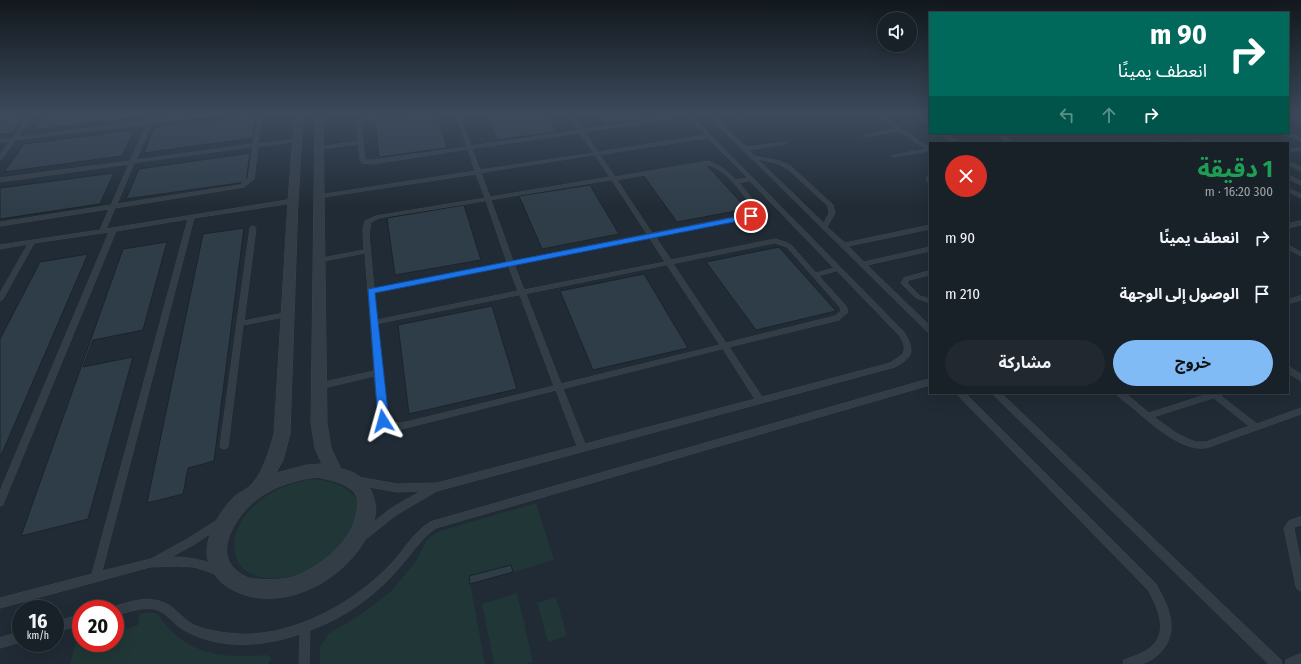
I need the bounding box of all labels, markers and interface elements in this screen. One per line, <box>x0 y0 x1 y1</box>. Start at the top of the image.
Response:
map controls <box>877 12 917 52</box>
button: sound <box>877 12 917 52</box>
text: 90 m <box>1150 18 1207 51</box>
icon: right <box>1221 28 1273 80</box>
text: انعطف يمينًا <box>1118 60 1207 82</box>
icon: left <box>1056 104 1078 126</box>
icon: ahead <box>1098 104 1120 126</box>
icon: right <box>1140 104 1162 126</box>
button: close <box>945 155 987 197</box>
text: 1 دقيقة <box>1197 155 1273 183</box>
text: 300 m · 16:20 <box>1205 184 1273 199</box>
pin <box>734 199 768 233</box>
icon: arrive <box>740 205 762 227</box>
icon: right <box>1251 227 1273 249</box>
text: 90 m <box>945 229 975 247</box>
text: انعطف يمينًا <box>1159 229 1239 247</box>
icon: arrive <box>1251 283 1273 305</box>
text: 210 m <box>945 285 980 303</box>
text: الوصول إلى الوجهة <box>1119 285 1239 303</box>
button: مشاركة <box>945 340 1105 386</box>
button: خروج <box>1113 340 1273 386</box>
position arrow <box>362 400 404 442</box>
speed limit sign: 20 <box>72 600 124 652</box>
text: 16 <box>29 609 47 633</box>
text: km/h <box>27 630 49 642</box>

